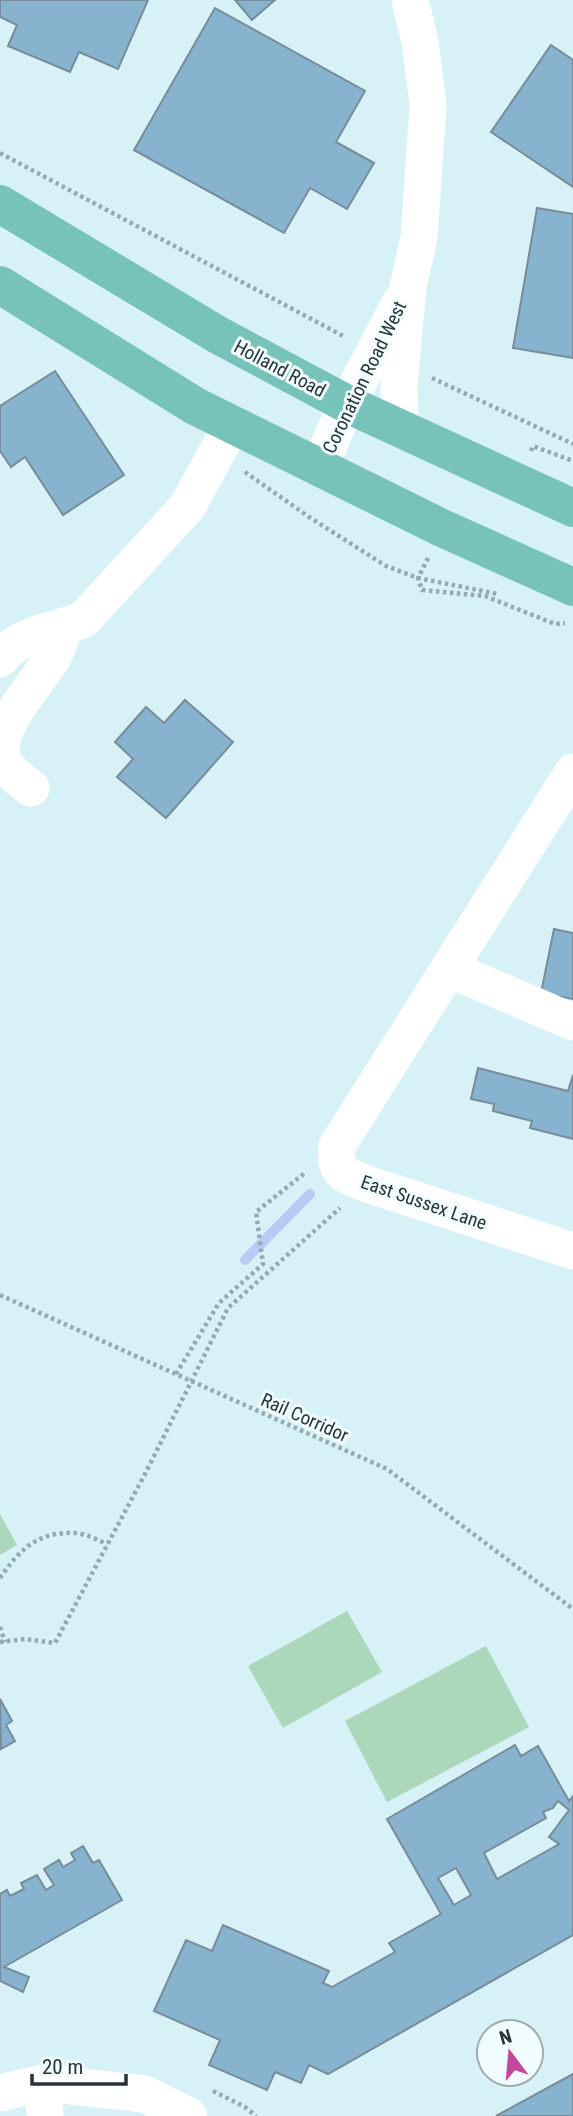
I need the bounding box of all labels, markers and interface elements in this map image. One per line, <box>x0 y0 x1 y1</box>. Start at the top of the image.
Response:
street label: Coronation Road West <box>318 297 411 457</box>
street label: Holland Road <box>230 335 329 402</box>
street label: East Sussex Lane <box>358 1170 490 1235</box>
street label: Rail Corridor <box>258 1388 352 1447</box>
north arrow <box>475 2018 545 2088</box>
text: N <box>497 2024 514 2050</box>
scale bar <box>32 2042 126 2086</box>
text: 20 m <box>42 2055 83 2079</box>

